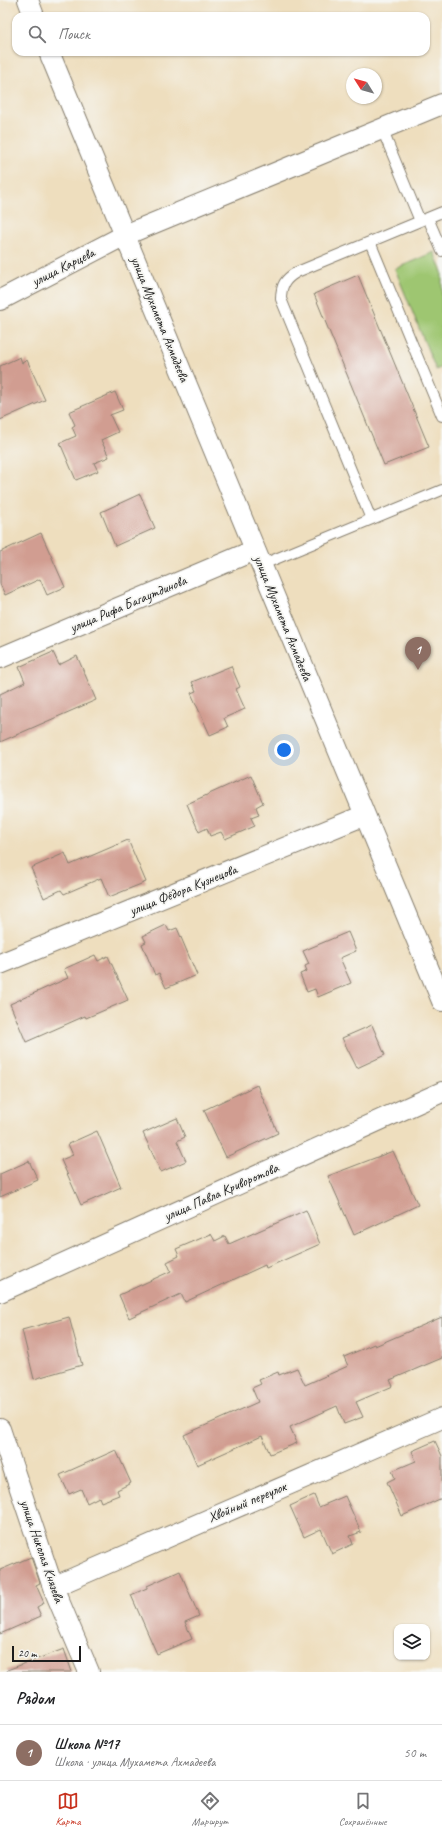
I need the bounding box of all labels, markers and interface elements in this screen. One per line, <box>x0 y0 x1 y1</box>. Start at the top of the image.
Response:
search box <box>12 12 430 56</box>
icon: search <box>26 23 48 45</box>
text: Поиск <box>58 25 90 44</box>
north arrow <box>346 68 382 104</box>
street label: улица Карцева <box>28 243 98 291</box>
street label: улица Мухамета Ахмадеева <box>127 253 193 385</box>
street label: улица Мухамета Ахмадеева <box>250 552 316 684</box>
street label: улица Рифа Багаутдинова <box>66 571 190 637</box>
pin: 1 <box>405 637 431 670</box>
your location <box>274 740 294 760</box>
street label: улица Фёдора Кузнецова <box>126 860 240 920</box>
street label: улица Павла Криворотова <box>160 1159 282 1225</box>
street label: Хвойный переулок <box>205 1477 290 1526</box>
street label: улица Николая Князева <box>16 1496 68 1606</box>
map controls <box>394 1624 430 1660</box>
button: layers <box>394 1624 430 1660</box>
scale bar <box>12 1644 81 1663</box>
text: 20 m <box>18 1646 37 1660</box>
text: Рядом <box>16 1688 54 1709</box>
text: Школа №17 <box>54 1735 119 1754</box>
text: 1 <box>26 1745 32 1761</box>
text: 50 m <box>404 1745 426 1761</box>
text: Школа · улица Мухамета Ахмадеева <box>54 1754 215 1770</box>
tab: Карта <box>55 1790 81 1828</box>
tab: Маршрут <box>192 1790 228 1828</box>
tab: Сохранённые <box>339 1790 387 1828</box>

